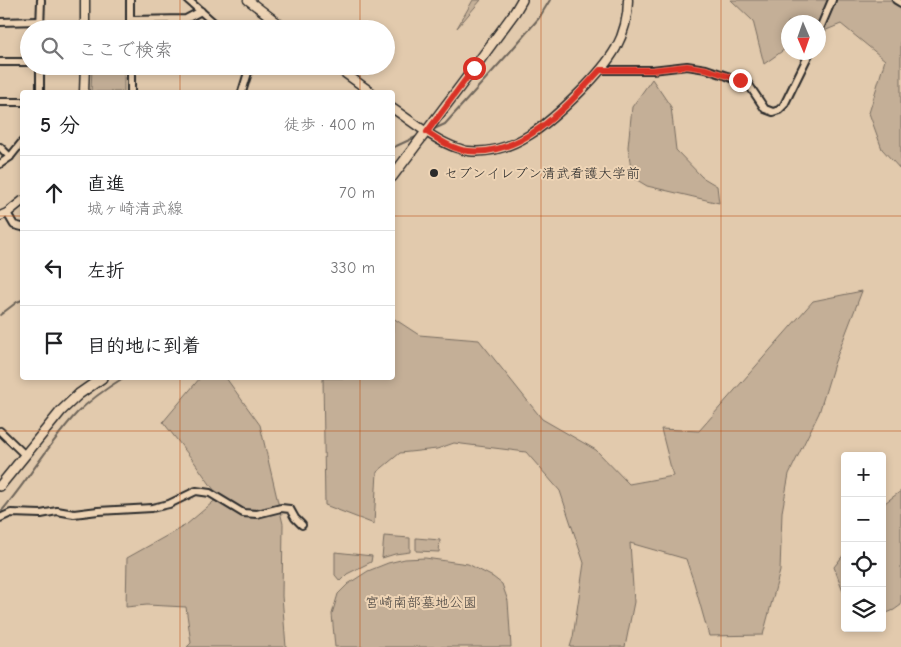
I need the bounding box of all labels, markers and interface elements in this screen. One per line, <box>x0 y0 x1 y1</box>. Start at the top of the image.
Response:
north arrow <box>781 15 826 60</box>
search box <box>20 20 395 75</box>
icon: search <box>38 34 66 62</box>
text: ここで検索 <box>78 39 173 61</box>
route start <box>463 57 486 80</box>
route end <box>729 69 752 92</box>
text: 5 分 <box>40 113 80 137</box>
text: 徒歩 · 400 m <box>284 116 375 134</box>
place label: セブンイレブン清武看護大学前 <box>444 165 640 182</box>
marker: セブンイレブン清武看護大学前 <box>428 167 440 179</box>
text: 直進 <box>87 173 125 195</box>
icon: ahead <box>40 179 68 207</box>
text: 70 m <box>339 184 375 202</box>
text: 城ヶ崎清武線 <box>87 200 183 218</box>
icon: left <box>40 254 68 282</box>
text: 330 m <box>330 259 375 277</box>
text: 左折 <box>87 260 125 282</box>
icon: arrive <box>40 329 68 357</box>
text: 目的地に到着 <box>87 335 201 357</box>
map controls <box>841 452 886 632</box>
button: + <box>841 452 886 497</box>
button: − <box>841 497 886 542</box>
button: locate <box>841 542 886 587</box>
button: layers <box>841 587 886 632</box>
park label: 宮崎南部墓地公園 <box>365 594 477 611</box>

